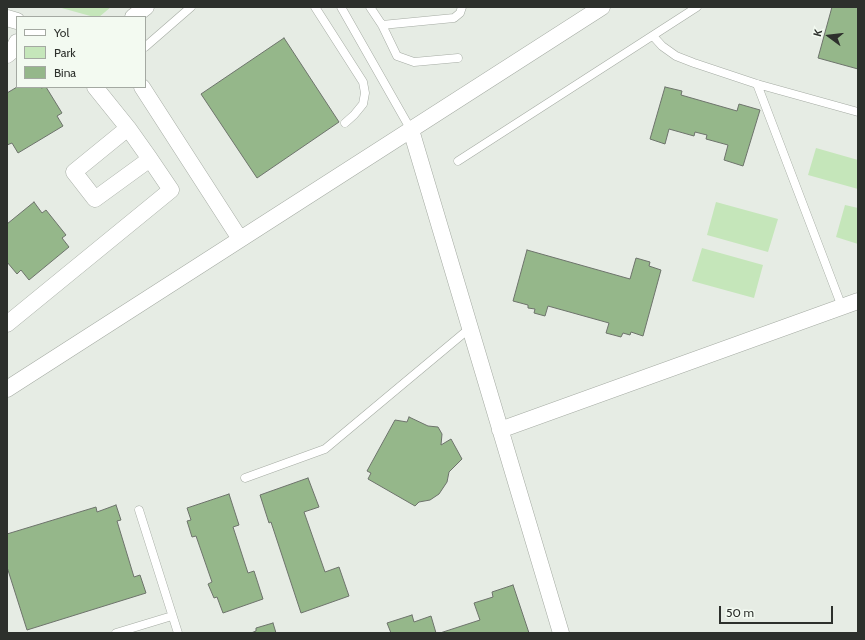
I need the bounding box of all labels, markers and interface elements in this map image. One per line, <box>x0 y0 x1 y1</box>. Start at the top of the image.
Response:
legend <box>16 16 146 88</box>
north arrow <box>809 16 849 56</box>
text: Yol <box>54 25 69 40</box>
text: K <box>810 28 825 38</box>
text: Park <box>54 45 76 60</box>
text: Bina <box>54 65 76 80</box>
scale bar <box>721 598 835 624</box>
text: 50 m <box>726 605 754 620</box>

